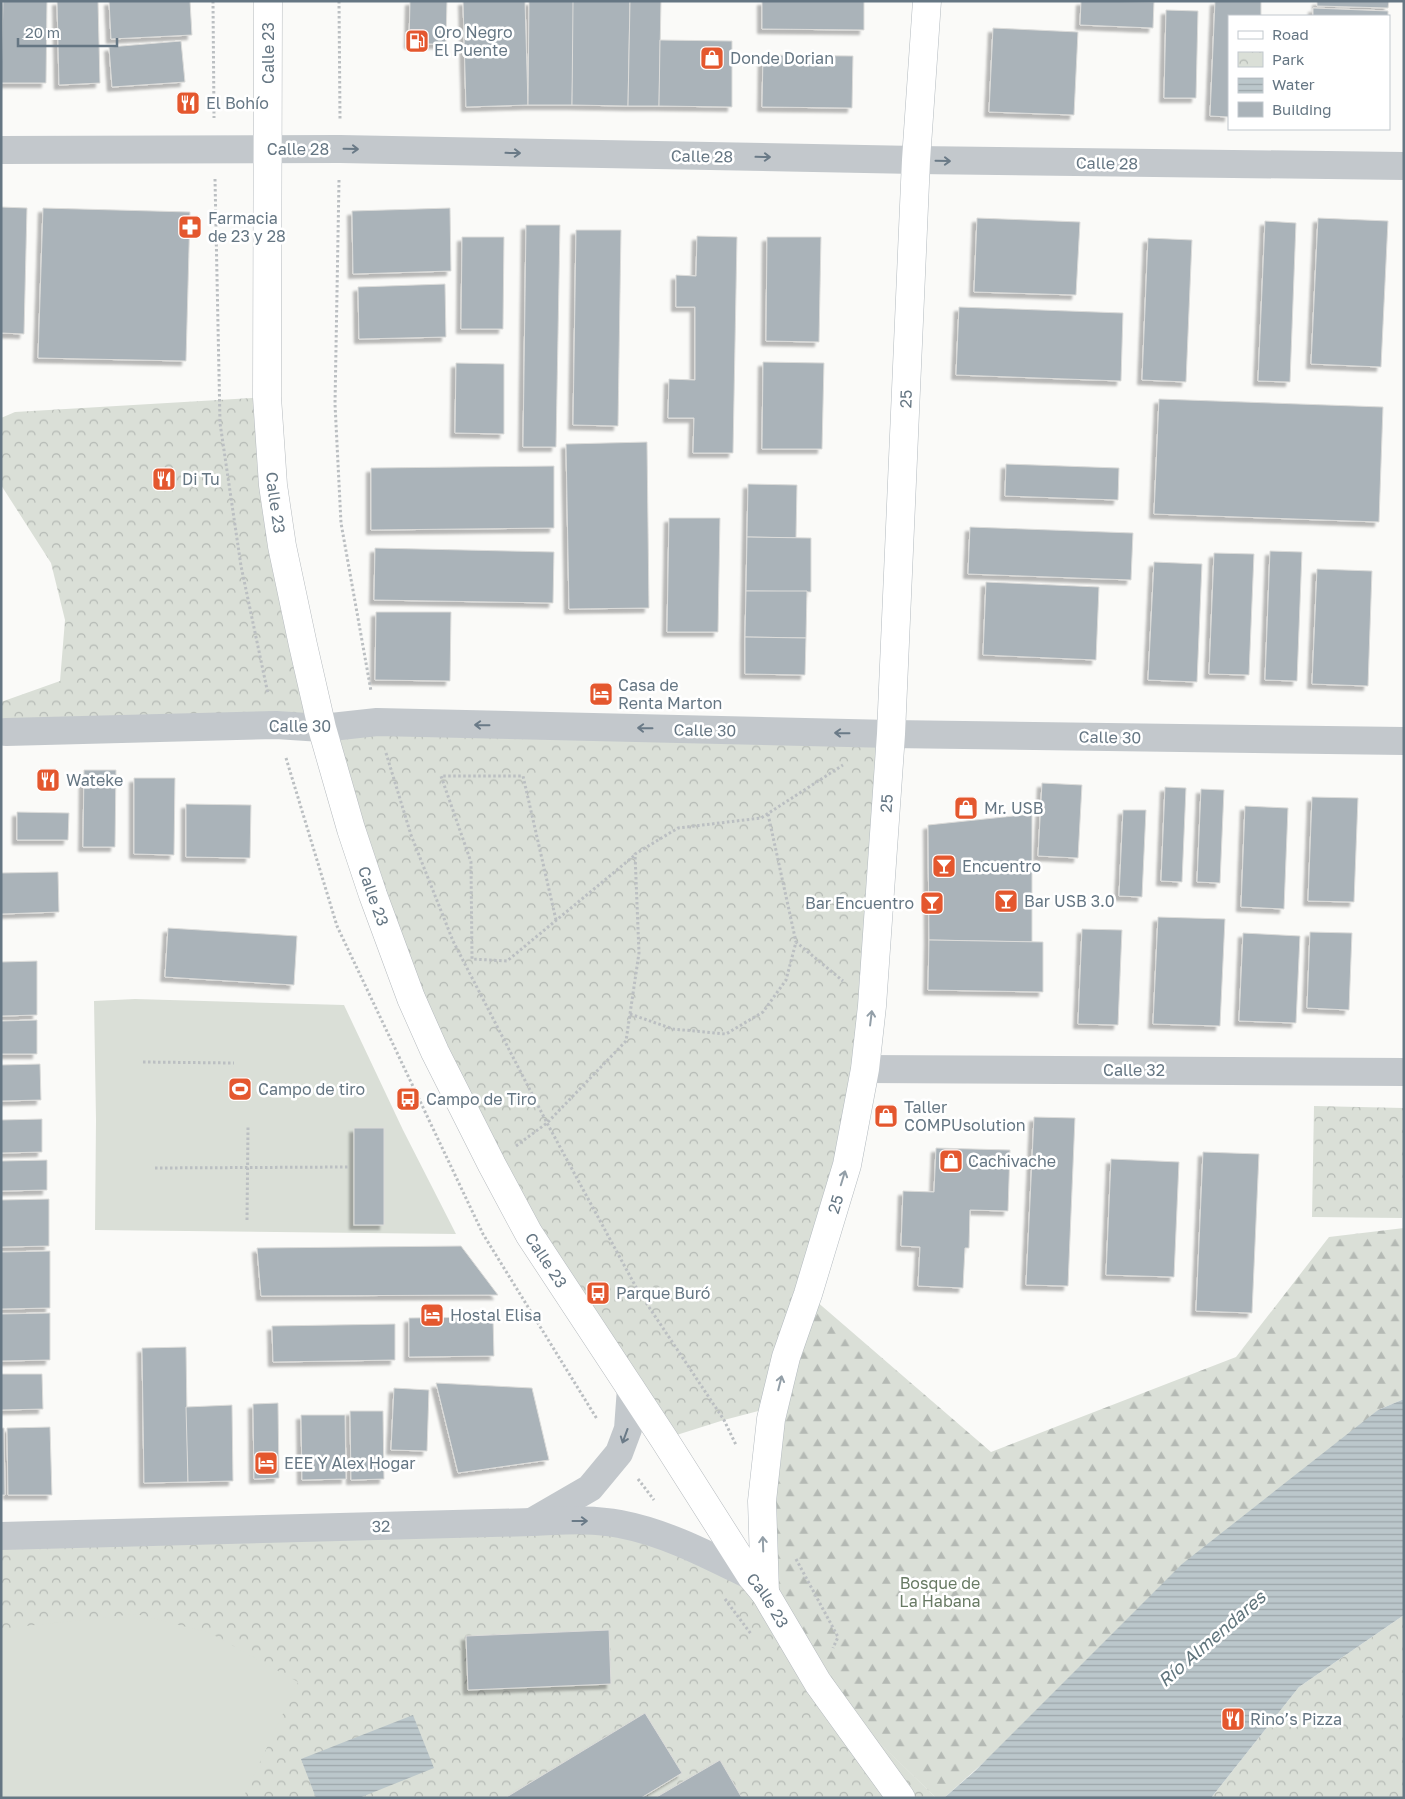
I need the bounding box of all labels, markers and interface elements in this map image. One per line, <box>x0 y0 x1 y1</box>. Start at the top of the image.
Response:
scale bar <box>18 15 116 47</box>
legend <box>1228 15 1390 130</box>
street label: Calle 23 <box>258 22 278 84</box>
place label: Oro Negro El Puente <box>434 22 512 60</box>
text: 20 m <box>25 23 60 41</box>
text: Road <box>1272 25 1309 43</box>
fuel station icon: Oro Negro El Puente <box>404 28 430 54</box>
shop icon: Donde Dorian <box>699 45 725 71</box>
place label: Donde Dorian <box>730 48 834 68</box>
text: Park <box>1272 50 1305 68</box>
text: Water <box>1272 75 1315 93</box>
restaurant icon: El Bohío <box>175 90 201 116</box>
place label: El Bohío <box>206 93 269 113</box>
text: Building <box>1272 100 1332 118</box>
street label: Calle 28 <box>267 139 329 159</box>
one-way arrow <box>342 145 358 154</box>
street label: Calle 28 <box>671 145 733 167</box>
one-way arrow <box>505 148 521 157</box>
street label: Calle 28 <box>1076 152 1138 174</box>
one-way arrow <box>755 153 771 162</box>
one-way arrow <box>934 156 951 166</box>
place label: Farmacia de 23 y 28 <box>208 208 286 246</box>
pharmacy icon: Farmacia de 23 y 28 <box>177 214 203 240</box>
street label: 25 <box>895 389 916 409</box>
restaurant icon: Di Tu <box>151 466 177 492</box>
place label: Di Tu <box>182 469 220 489</box>
street label: Calle 23 <box>262 471 290 535</box>
place label: Casa de Renta Marton <box>618 675 722 713</box>
hotel icon: Casa de Renta Marton <box>588 681 614 707</box>
street label: Calle 30 <box>269 716 331 736</box>
street label: Calle 30 <box>674 719 736 741</box>
one-way arrow <box>474 720 490 729</box>
one-way arrow <box>637 724 653 733</box>
street label: Calle 30 <box>1079 726 1141 748</box>
one-way arrow <box>834 728 850 738</box>
restaurant icon: Wateke <box>35 767 61 793</box>
place label: Wateke <box>66 770 123 790</box>
street label: 25 <box>876 793 897 813</box>
shop icon: Mr. USB <box>953 795 979 821</box>
place label: Mr. USB <box>984 798 1044 818</box>
bar icon: Encuentro <box>931 853 957 879</box>
place label: Encuentro <box>962 856 1041 876</box>
street label: Calle 23 <box>354 864 394 929</box>
bar icon: Bar USB 3.0 <box>993 888 1019 914</box>
bar icon: Bar Encuentro <box>919 890 945 916</box>
place label: Bar USB 3.0 <box>1024 891 1115 911</box>
place label: Bar Encuentro <box>805 893 914 913</box>
one-way arrow <box>866 1010 876 1026</box>
street label: Calle 32 <box>1103 1060 1165 1080</box>
sports icon: Campo de tiro <box>227 1076 253 1102</box>
place label: Campo de tiro <box>258 1079 365 1099</box>
bus stop icon: Campo de Tiro <box>395 1086 421 1112</box>
place label: Campo de Tiro <box>426 1089 537 1109</box>
place label: Taller COMPUsolution <box>904 1097 1026 1135</box>
shop icon: Taller COMPUsolution <box>873 1103 899 1129</box>
shop icon: Cachivache <box>938 1148 964 1174</box>
place label: Cachivache <box>968 1151 1056 1171</box>
one-way arrow <box>838 1170 848 1186</box>
street label: 25 <box>823 1192 847 1216</box>
street label: Calle 23 <box>521 1229 572 1292</box>
bus stop icon: Parque Buró <box>585 1280 611 1306</box>
place label: Parque Buró <box>616 1283 710 1303</box>
hotel icon: Hostal Elisa <box>419 1302 445 1328</box>
place label: Hostal Elisa <box>450 1305 542 1325</box>
one-way arrow <box>776 1376 785 1392</box>
one-way arrow <box>620 1428 629 1443</box>
hotel icon: EEE Y Alex Hogar <box>253 1450 279 1476</box>
place label: EEE Y Alex Hogar <box>284 1453 416 1473</box>
street label: 32 <box>371 1516 391 1536</box>
one-way arrow <box>572 1517 588 1526</box>
one-way arrow <box>758 1536 768 1552</box>
street label: Calle 23 <box>742 1569 793 1631</box>
park label: Bosque de La Habana <box>899 1573 981 1611</box>
water label: Río Almendares <box>1153 1585 1271 1691</box>
restaurant icon: Rino’s Pizza <box>1220 1706 1246 1732</box>
place label: Rino’s Pizza <box>1250 1709 1342 1729</box>

